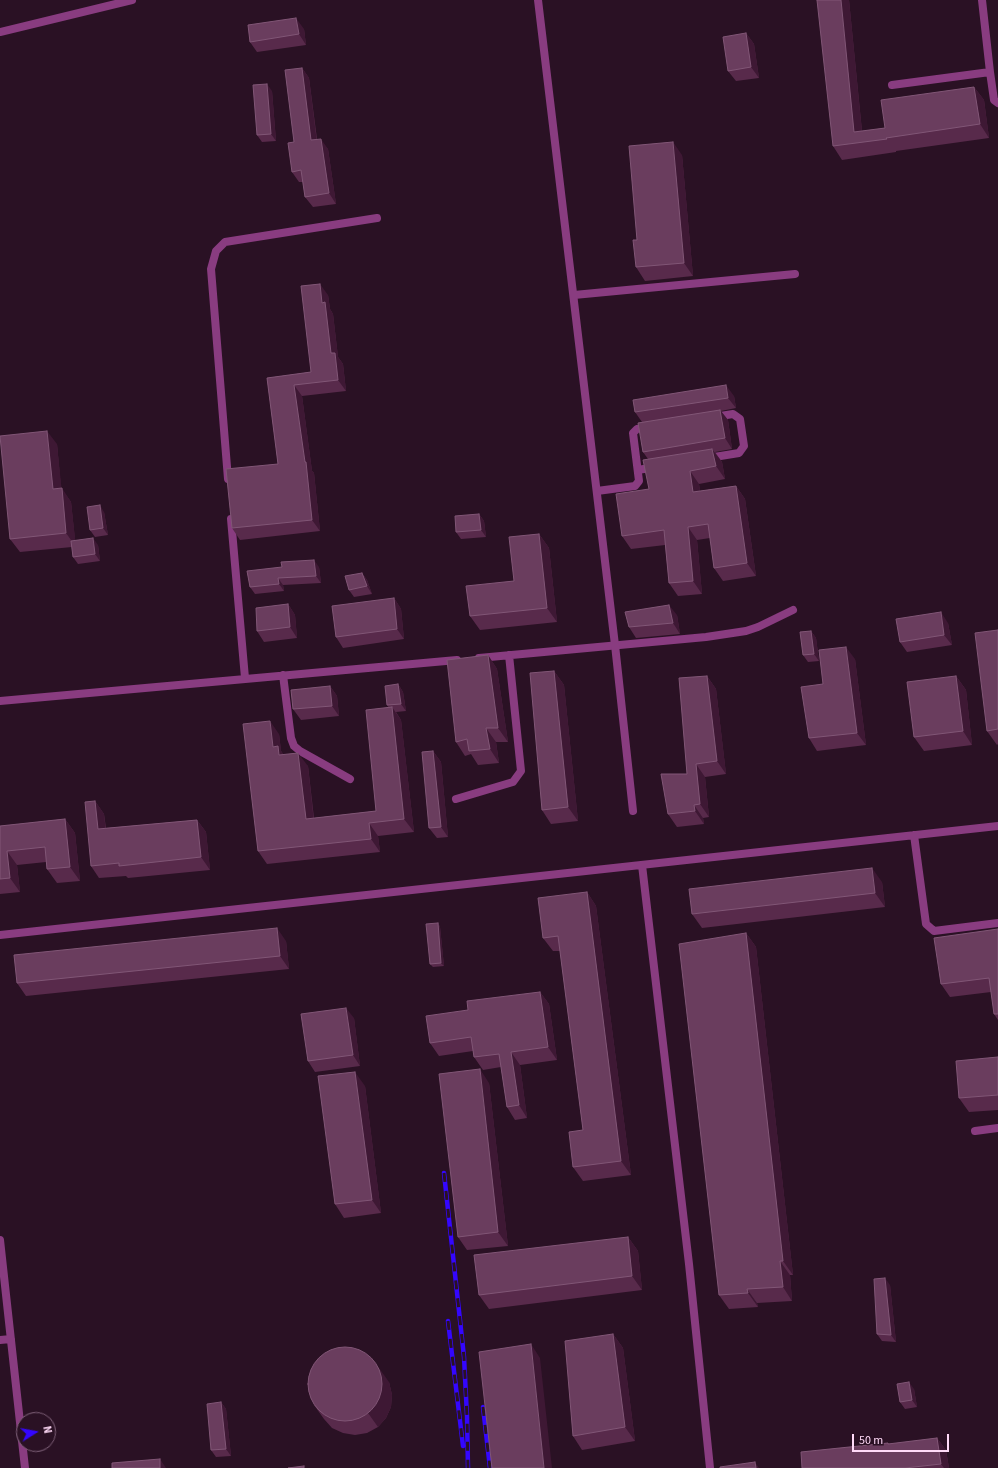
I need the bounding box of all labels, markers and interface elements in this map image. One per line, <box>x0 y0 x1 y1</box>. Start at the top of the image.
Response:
north arrow <box>16 1412 56 1452</box>
text: N <box>39 1425 55 1435</box>
scale bar <box>854 1426 951 1452</box>
text: 50 m <box>859 1432 883 1449</box>

